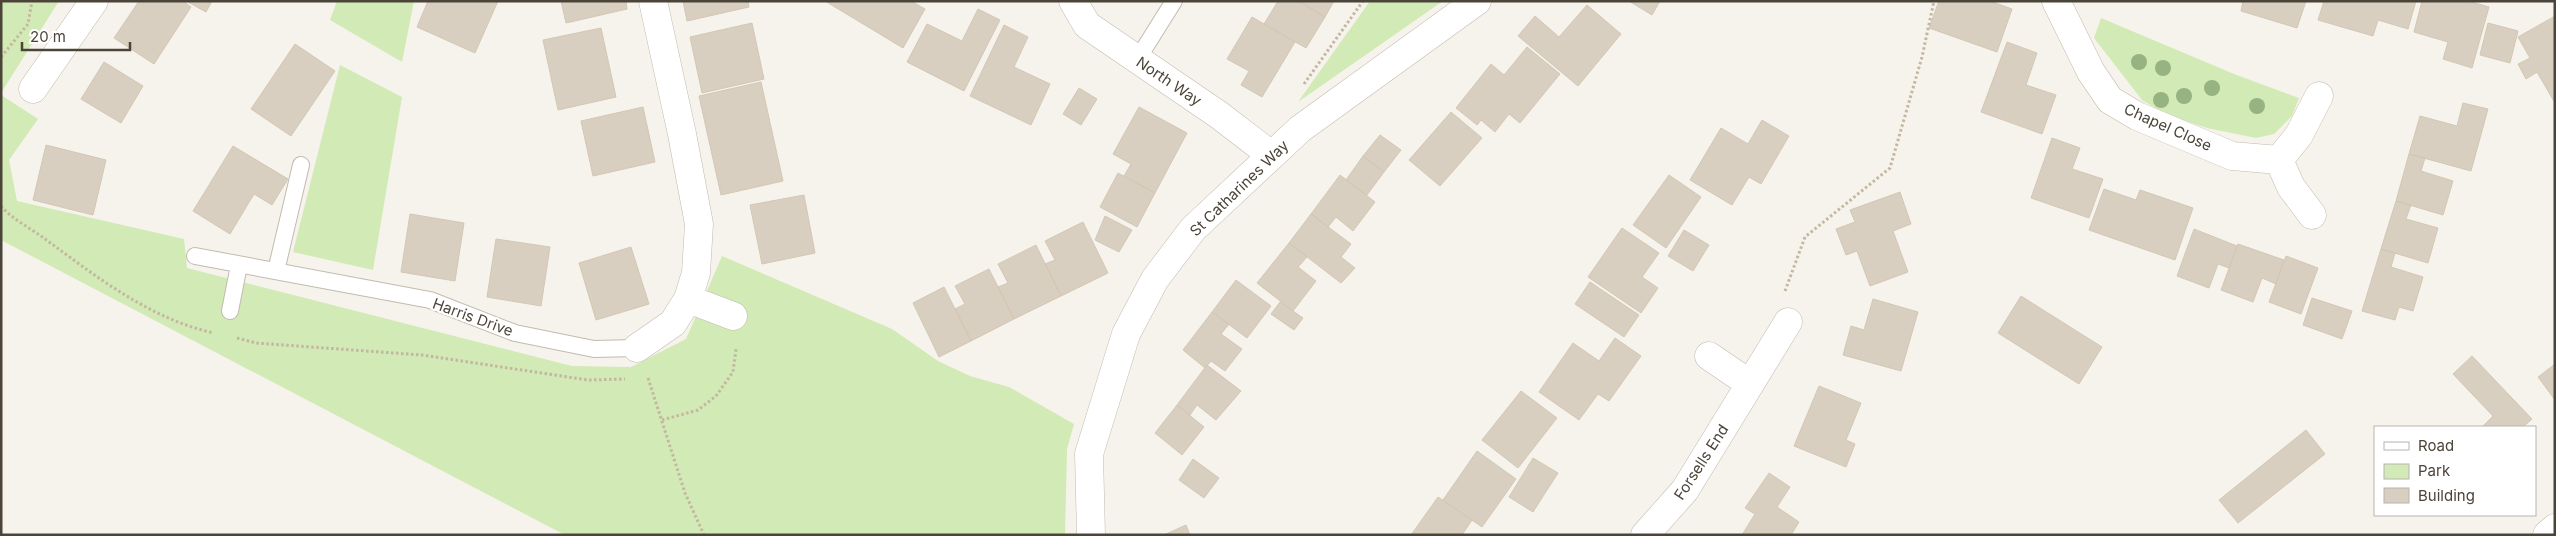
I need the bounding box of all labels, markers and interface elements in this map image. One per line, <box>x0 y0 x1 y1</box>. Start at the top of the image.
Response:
scale bar <box>22 20 130 52</box>
text: 20 m <box>30 27 66 46</box>
street label: North Way <box>1133 52 1206 110</box>
street label: Chapel Close <box>2121 99 2215 155</box>
street label: St Catharines Way <box>1186 136 1293 240</box>
street label: Harris Drive <box>430 294 516 340</box>
street label: Forsells End <box>1670 421 1732 503</box>
legend <box>2374 426 2536 516</box>
text: Road <box>2418 436 2454 455</box>
text: Park <box>2418 461 2451 480</box>
text: Building <box>2418 486 2475 505</box>

